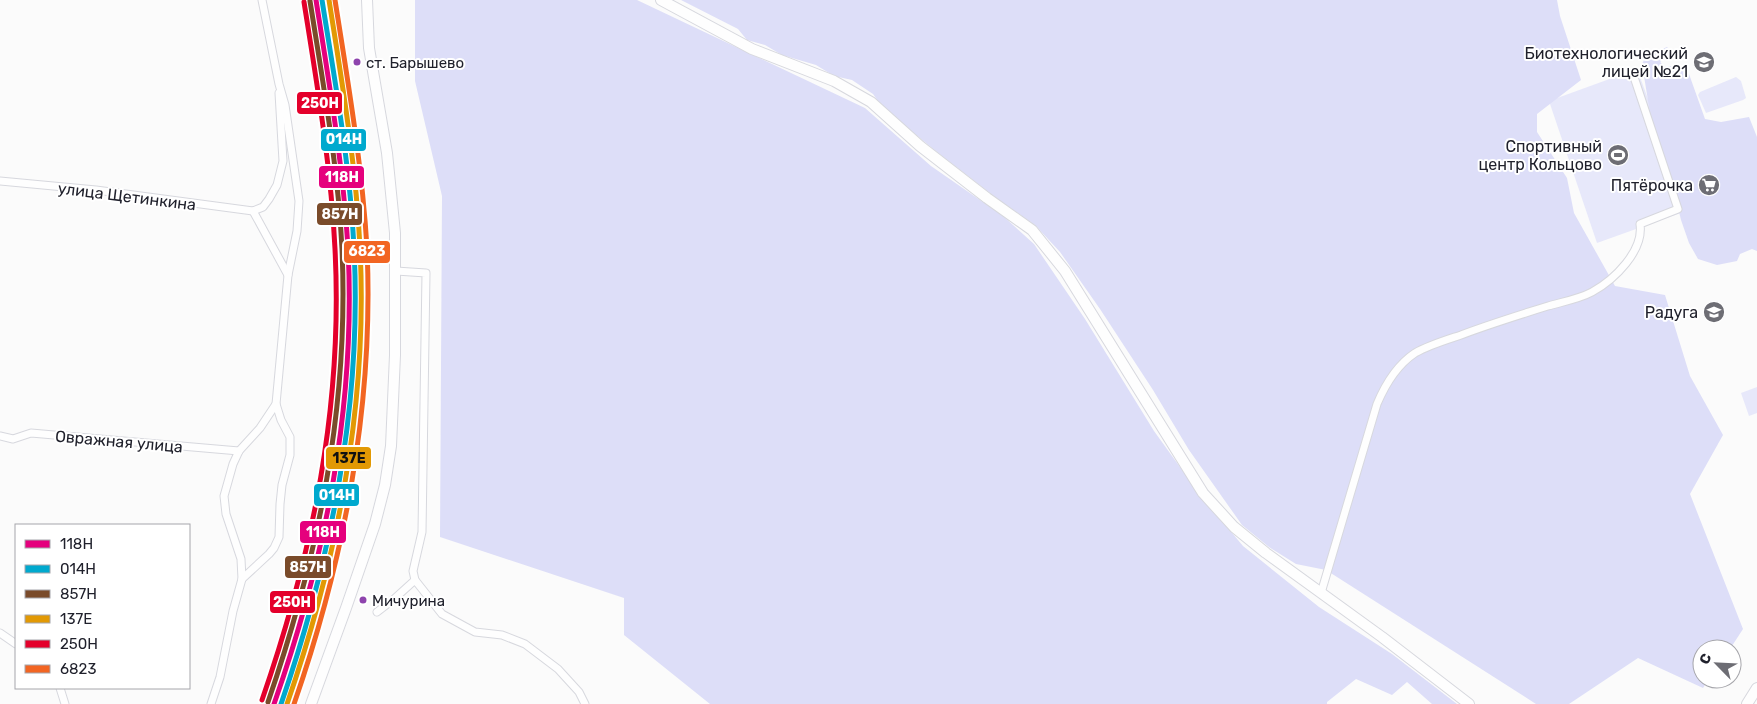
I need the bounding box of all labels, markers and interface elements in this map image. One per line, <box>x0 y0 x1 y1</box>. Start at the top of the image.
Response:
place label: Биотехнологический лицей №21 <box>1525 44 1688 81</box>
school or university icon: Биотехнологический лицей №21 <box>1692 50 1716 74</box>
place label: ст. Барышево <box>366 54 464 72</box>
marker: ст. Барышево <box>352 57 362 67</box>
line badge: 250Н <box>296 91 343 115</box>
text: 250Н <box>301 95 339 112</box>
line badge: 014Н <box>320 128 367 152</box>
text: 014Н <box>326 131 362 148</box>
place label: Спортивный центр Кольцово <box>1478 137 1602 174</box>
sports icon: Спортивный центр Кольцово <box>1606 143 1630 167</box>
line badge: 118Н <box>318 165 365 189</box>
text: 118Н <box>325 169 359 186</box>
supermarket icon: Пятёрочка <box>1697 173 1721 197</box>
place label: Пятёрочка <box>1611 176 1693 195</box>
street label: улица Щетинкина <box>57 179 197 214</box>
line badge: 857Н <box>316 202 363 226</box>
text: 857Н <box>322 206 358 223</box>
line badge: 6823 <box>343 240 391 264</box>
text: 6823 <box>349 243 385 260</box>
school or university icon: Радуга <box>1702 300 1726 324</box>
place label: Радуга <box>1645 303 1698 322</box>
street label: Овражная улица <box>54 426 184 457</box>
line badge: 137Е <box>325 446 372 470</box>
text: 137Е <box>332 450 366 467</box>
line badge: 014Н <box>313 483 360 507</box>
text: 014Н <box>319 487 355 504</box>
line badge: 118Н <box>299 520 347 544</box>
legend <box>15 524 190 689</box>
text: 118Н <box>306 524 340 541</box>
text: 118Н <box>60 535 93 553</box>
line badge: 857Н <box>284 555 332 579</box>
text: 857Н <box>290 559 326 576</box>
text: 014Н <box>60 560 96 578</box>
text: 857Н <box>60 585 97 603</box>
line badge: 250Н <box>269 590 316 614</box>
place label: Мичурина <box>372 592 445 610</box>
text: 250Н <box>273 594 311 611</box>
marker: Мичурина <box>358 595 368 605</box>
text: 137Е <box>60 610 92 628</box>
text: 250Н <box>60 635 98 653</box>
north arrow <box>1692 639 1742 689</box>
text: С <box>1696 651 1715 667</box>
text: 6823 <box>60 660 96 678</box>

